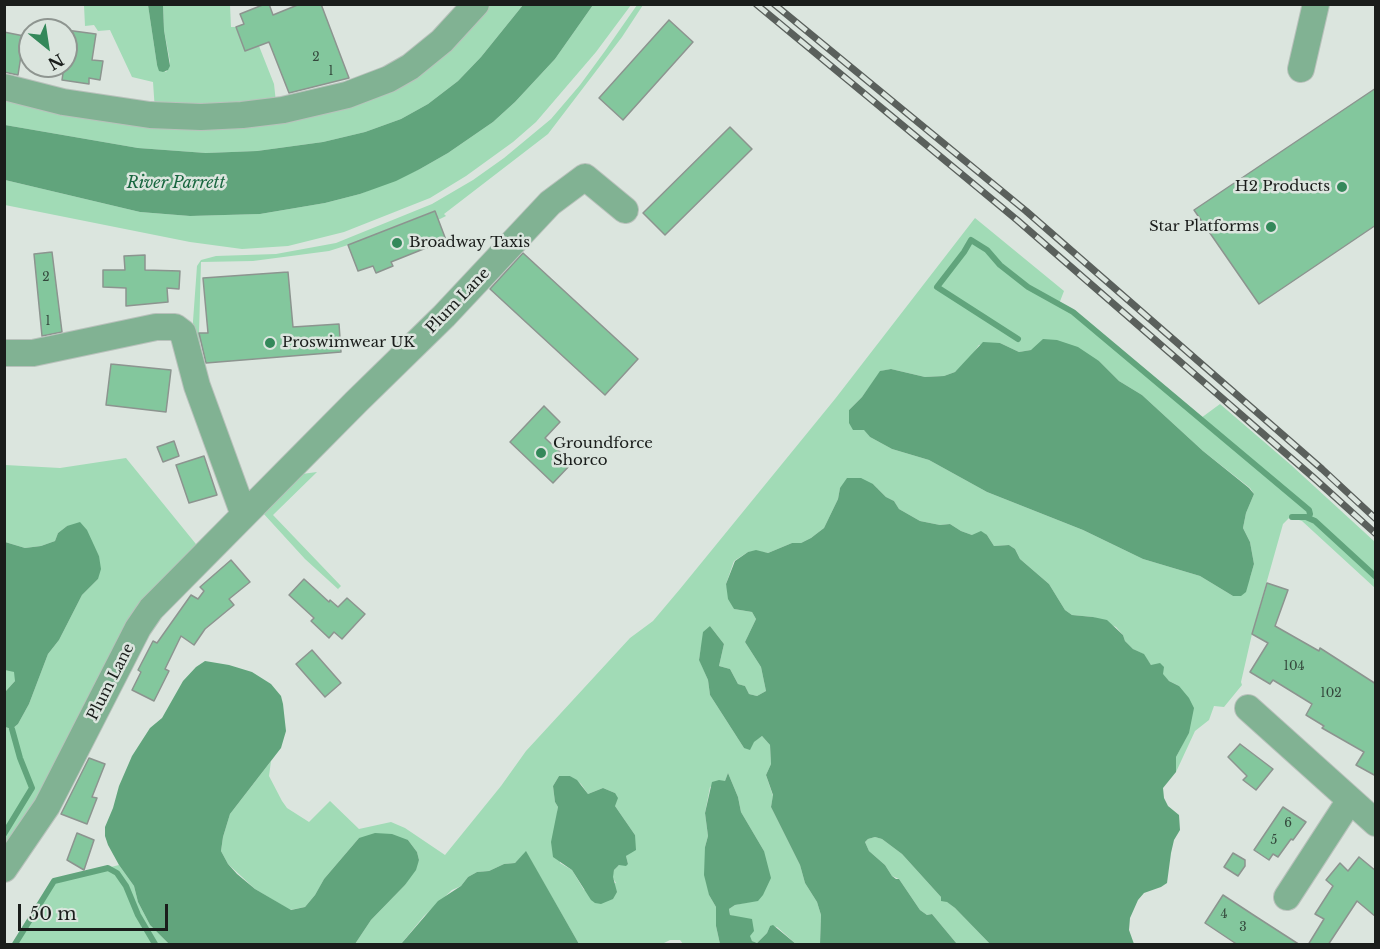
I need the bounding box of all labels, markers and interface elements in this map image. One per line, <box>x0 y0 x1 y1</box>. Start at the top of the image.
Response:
north arrow <box>18 18 78 78</box>
text: N <box>44 49 68 74</box>
house number: 2 <box>312 51 320 65</box>
house number: 1 <box>328 65 334 79</box>
water label: River Parrett <box>127 173 225 193</box>
place label: H2 Products <box>1235 178 1330 196</box>
marker: H2 Products <box>1335 180 1349 194</box>
place label: Star Platforms <box>1149 218 1259 236</box>
marker: Star Platforms <box>1264 220 1278 234</box>
place label: Broadway Taxis <box>409 234 530 252</box>
marker: Broadway Taxis <box>390 236 404 250</box>
street label: Plum Lane <box>422 265 494 337</box>
house number: 2 <box>42 271 50 285</box>
house number: 1 <box>45 315 51 329</box>
place label: Proswimwear UK <box>282 334 415 352</box>
marker: Proswimwear UK <box>263 336 277 350</box>
place label: Groundforce Shorco <box>553 435 653 470</box>
marker: Groundforce Shorco <box>534 446 548 460</box>
street label: Plum Lane <box>84 641 138 723</box>
house number: 104 <box>1284 660 1304 674</box>
house number: 102 <box>1320 687 1342 701</box>
house number: 6 <box>1284 817 1292 831</box>
house number: 5 <box>1271 834 1277 848</box>
scale bar <box>21 892 171 930</box>
text: 50 m <box>29 903 77 925</box>
house number: 4 <box>1220 908 1228 922</box>
house number: 3 <box>1239 921 1247 935</box>

